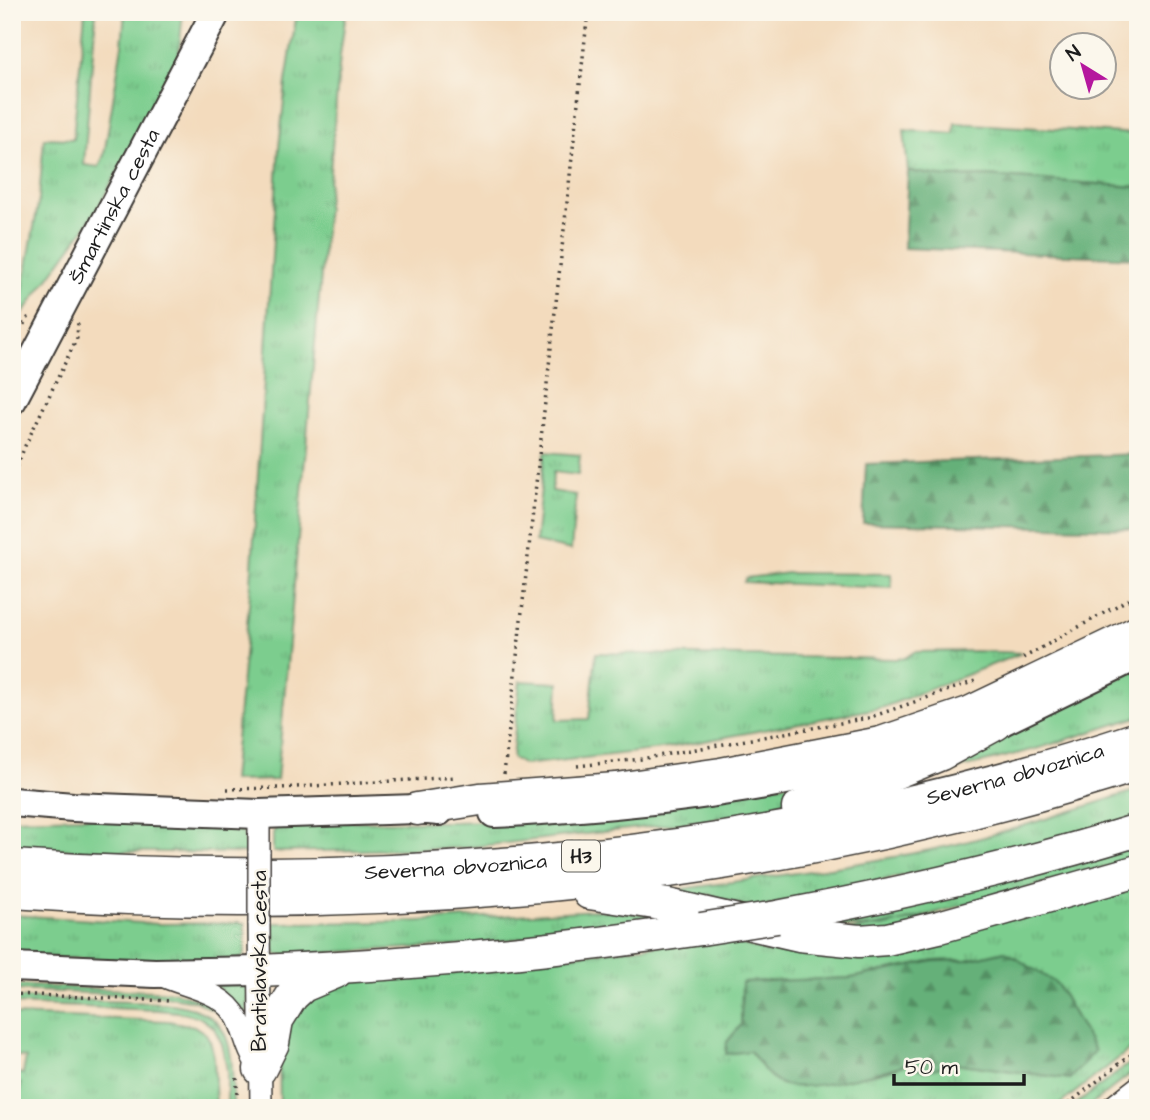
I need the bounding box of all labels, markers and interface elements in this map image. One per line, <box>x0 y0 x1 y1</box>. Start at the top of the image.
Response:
north arrow <box>1048 32 1118 102</box>
text: N <box>1061 39 1087 68</box>
street label: Šmartinska cesta <box>62 124 167 289</box>
street label: Severna obvoznica <box>923 736 1108 813</box>
road number: H3 <box>562 841 600 872</box>
street label: Severna obvoznica <box>364 846 548 887</box>
street label: Bratislavska cesta <box>245 870 274 1052</box>
scale bar <box>894 1043 1024 1087</box>
text: 50 m <box>905 1053 959 1082</box>

